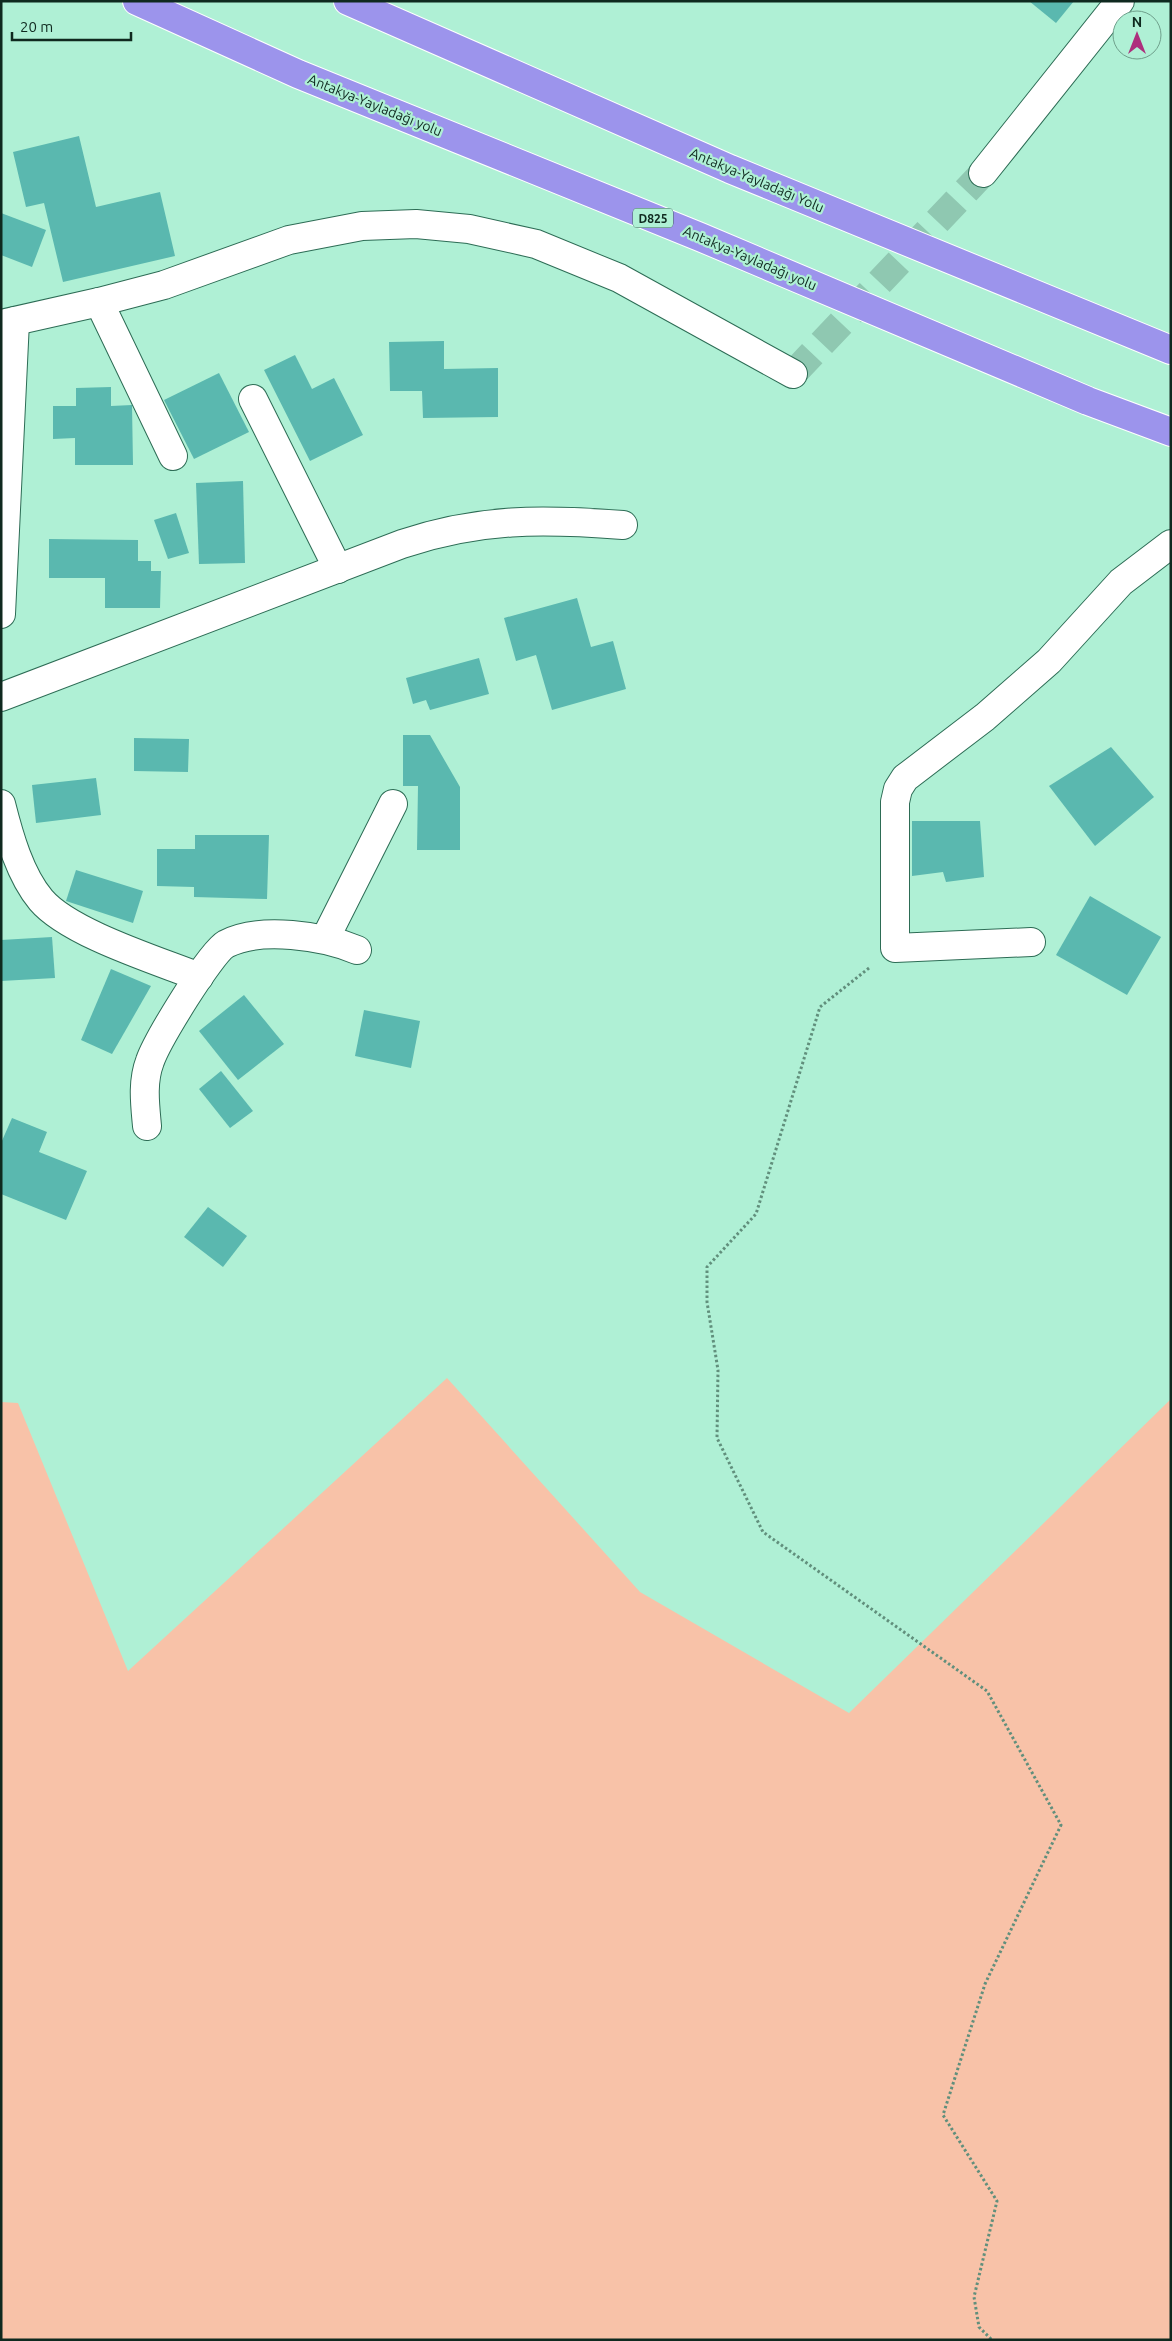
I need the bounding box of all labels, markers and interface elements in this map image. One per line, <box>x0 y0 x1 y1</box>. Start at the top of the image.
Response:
scale bar <box>12 10 131 42</box>
north arrow <box>1112 10 1162 60</box>
text: N <box>1132 14 1142 30</box>
text: 20 m <box>20 18 53 35</box>
street label: Antakya-Yayladağı yolu <box>306 71 444 139</box>
street label: Antakya-Yayladağı Yolu <box>688 144 826 216</box>
road number: D825 <box>633 208 673 228</box>
street label: Antakya-Yayladağı yolu <box>681 223 819 293</box>

